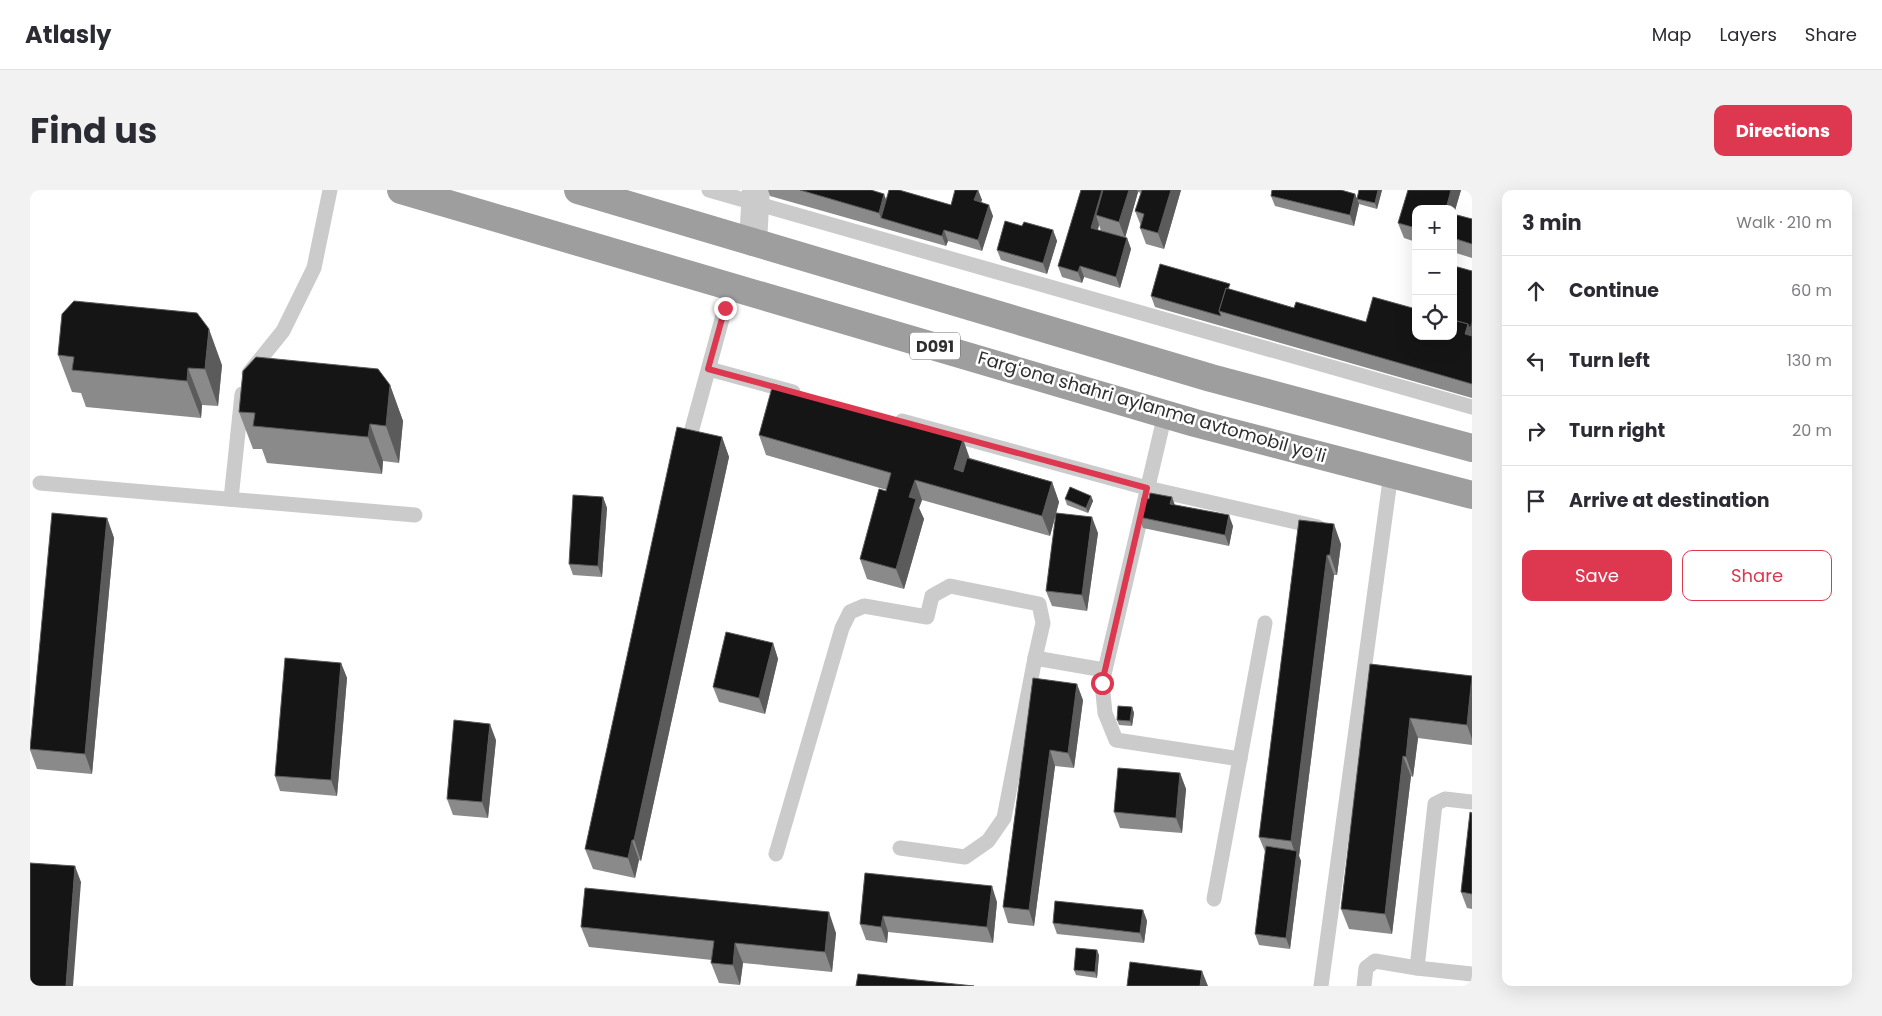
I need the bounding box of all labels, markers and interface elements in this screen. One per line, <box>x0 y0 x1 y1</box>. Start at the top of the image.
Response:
text: Atlasly <box>25 18 111 51</box>
text: Map <box>1652 22 1692 47</box>
text: Layers <box>1720 22 1777 47</box>
text: Share <box>1805 22 1857 47</box>
button: Directions <box>1714 105 1852 156</box>
text: Find us <box>30 106 157 155</box>
map controls <box>1412 205 1457 340</box>
button: + <box>1412 205 1457 250</box>
text: 3 min <box>1522 208 1582 237</box>
text: Walk · 210 m <box>1736 211 1832 234</box>
button: − <box>1412 250 1457 295</box>
icon: ahead <box>1522 277 1550 305</box>
text: Continue <box>1569 277 1659 304</box>
text: 60 m <box>1791 279 1832 302</box>
button: locate <box>1412 295 1457 340</box>
route end <box>714 297 737 320</box>
road number: D091 <box>910 332 960 360</box>
street label: Fargʻona shahri aylanma avtomobil yoʻli <box>975 345 1329 468</box>
icon: left <box>1522 347 1550 375</box>
text: Turn left <box>1569 347 1650 374</box>
text: 130 m <box>1787 349 1832 372</box>
icon: right <box>1522 417 1550 445</box>
text: Turn right <box>1569 417 1665 444</box>
text: 20 m <box>1792 419 1832 442</box>
icon: arrive <box>1522 487 1550 515</box>
text: Arrive at destination <box>1569 487 1770 514</box>
button: Save <box>1522 550 1672 601</box>
button: Share <box>1682 550 1832 601</box>
route start <box>1091 672 1114 695</box>

